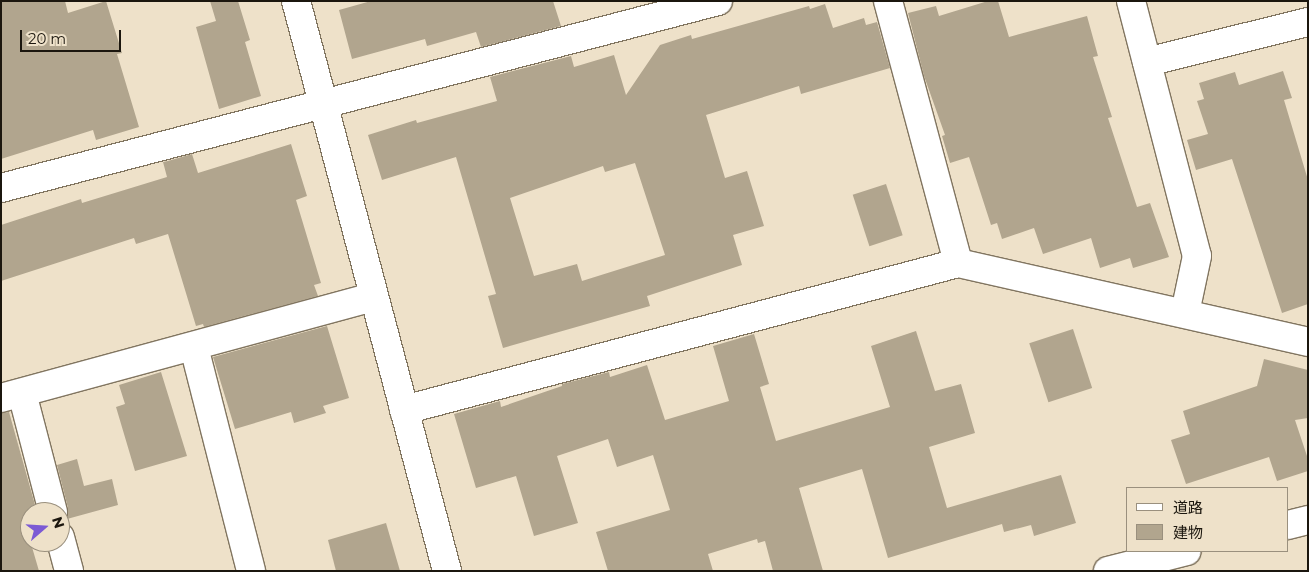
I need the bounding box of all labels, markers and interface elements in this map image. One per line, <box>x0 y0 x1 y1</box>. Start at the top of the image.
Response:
scale bar <box>22 20 124 52</box>
text: 20 m <box>28 29 66 48</box>
legend <box>1126 487 1289 552</box>
text: 道路 <box>1173 498 1203 517</box>
north arrow <box>20 502 70 552</box>
text: N <box>48 514 69 531</box>
text: 建物 <box>1173 523 1203 542</box>

